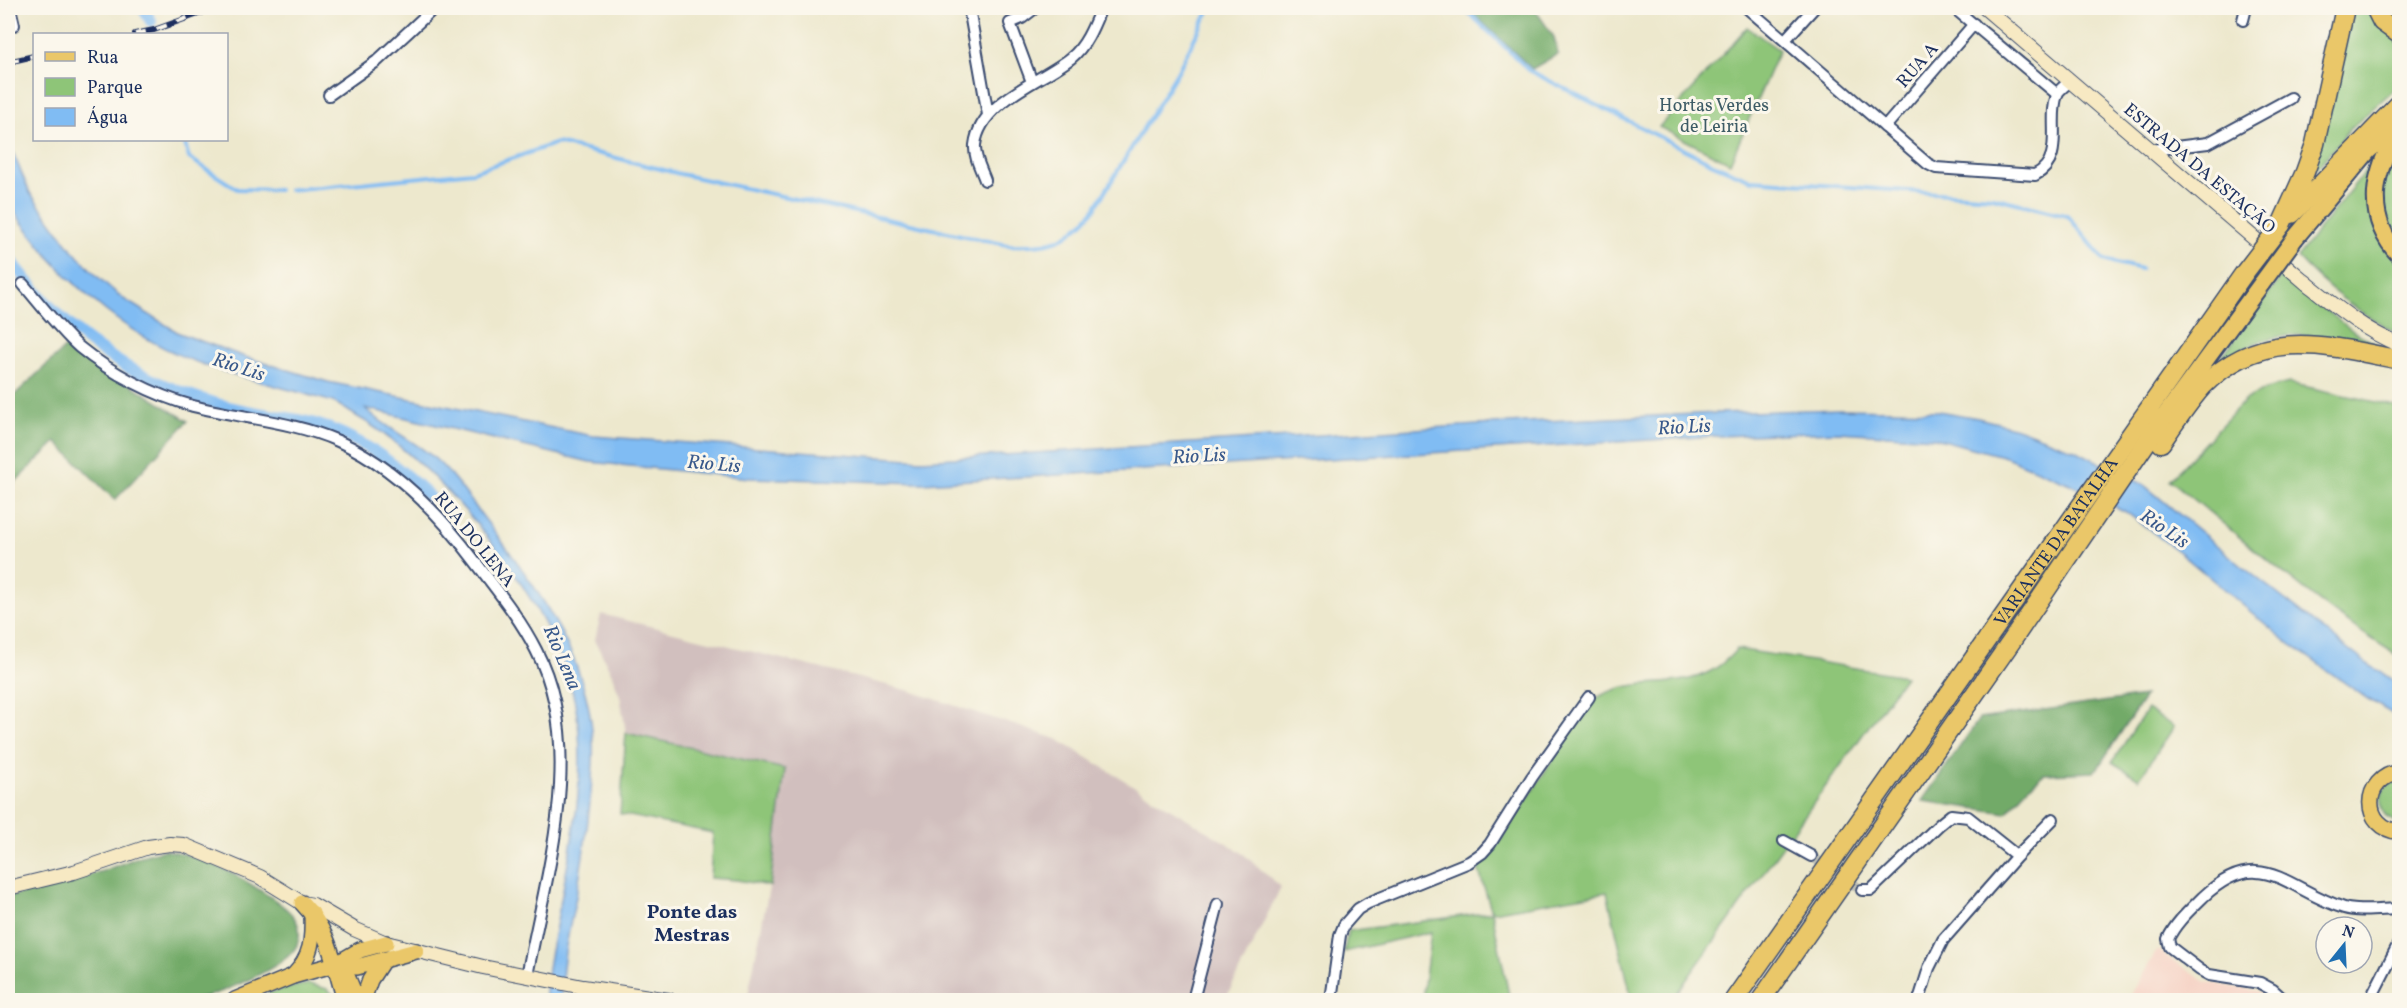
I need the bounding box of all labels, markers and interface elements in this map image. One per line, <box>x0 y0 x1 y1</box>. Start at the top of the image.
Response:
legend <box>33 33 228 141</box>
street label: RUA A <box>1891 38 1945 94</box>
text: Rua <box>87 46 118 71</box>
text: Parque <box>87 76 142 101</box>
park label: Hortas Verdes de Leiria <box>1659 94 1769 140</box>
street label: ESTRADA DA ESTAÇÃO <box>2118 98 2280 240</box>
text: Água <box>87 106 128 131</box>
water label: Rio Lis <box>209 346 269 390</box>
water label: Rio Lis <box>1657 413 1712 443</box>
water label: Rio Lis <box>1172 442 1227 472</box>
water label: Rio Lis <box>686 449 742 481</box>
street label: VARIANTE DA BATALHA <box>1989 453 2125 632</box>
street label: RUA DO LENA <box>427 487 520 593</box>
water label: Rio Lis <box>2134 503 2194 557</box>
water label: Rio Lena <box>535 621 587 695</box>
district label: Ponte das Mestras <box>647 899 737 950</box>
north arrow <box>2314 915 2374 975</box>
text: N <box>2339 920 2357 945</box>

